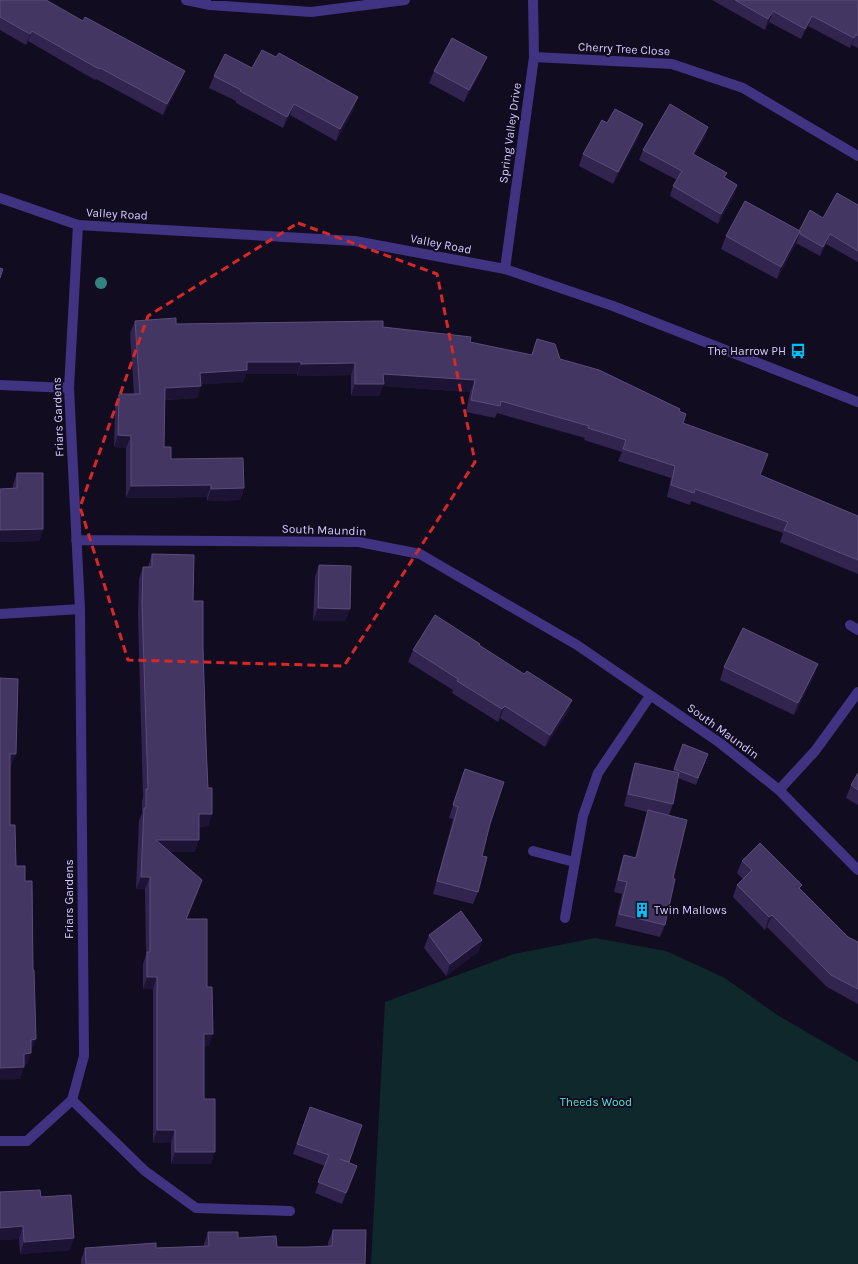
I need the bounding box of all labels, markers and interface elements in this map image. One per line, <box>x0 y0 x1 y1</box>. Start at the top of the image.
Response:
street label: Cherry Tree Close <box>578 40 670 58</box>
street label: Spring Valley Drive <box>496 82 524 184</box>
street label: Valley Road <box>86 205 148 223</box>
street label: Valley Road <box>409 231 473 257</box>
bus stop icon: The Harrow PH <box>789 342 807 360</box>
place label: The Harrow PH <box>708 344 786 358</box>
street label: Friars Gardens <box>50 377 66 457</box>
street label: South Maundin <box>281 522 367 538</box>
street label: South Maundin <box>685 700 761 762</box>
street label: Friars Gardens <box>62 859 76 939</box>
building icon: Twin Mallows <box>633 901 651 919</box>
place label: Twin Mallows <box>654 903 727 917</box>
park label: Theeds Wood <box>560 1095 632 1109</box>

